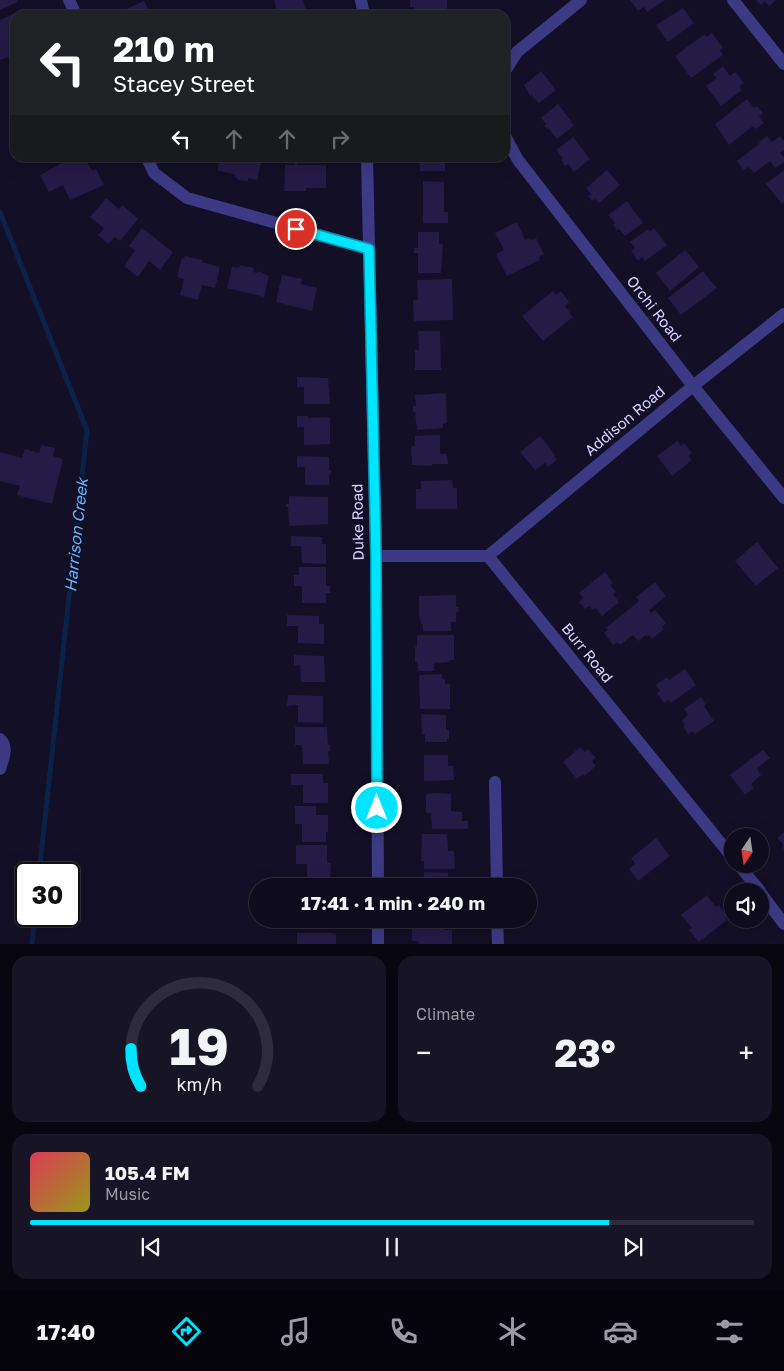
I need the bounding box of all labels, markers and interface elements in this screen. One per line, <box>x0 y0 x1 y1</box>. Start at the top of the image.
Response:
text: 210 m <box>113 28 215 70</box>
icon: left <box>30 30 95 95</box>
text: Stacey Street <box>113 70 255 97</box>
icon: left <box>167 125 195 153</box>
icon: ahead <box>220 125 248 153</box>
icon: ahead <box>273 125 301 153</box>
icon: right <box>326 125 354 153</box>
pin <box>275 208 317 250</box>
icon: arrive <box>282 215 310 243</box>
street label: Orchi Road <box>623 272 686 345</box>
street label: Addison Road <box>581 382 668 459</box>
water label: Harrison Creek <box>60 475 92 593</box>
street label: Duke Road <box>347 483 367 561</box>
street label: Burr Road <box>558 619 617 686</box>
position arrow <box>350 781 402 833</box>
north arrow <box>724 828 769 872</box>
map controls <box>724 828 769 928</box>
speed limit sign: 30 <box>15 862 80 927</box>
button: sound <box>724 883 769 928</box>
text: 17:41 · 1 min · 240 m <box>301 891 485 914</box>
text: Climate <box>416 1004 475 1024</box>
text: 19 <box>169 1014 229 1076</box>
text: 23° <box>554 1030 616 1075</box>
text: − <box>416 1036 431 1069</box>
text: + <box>739 1036 754 1069</box>
text: km/h <box>176 1073 222 1095</box>
text: 105.4 FM <box>105 1161 190 1184</box>
text: Music <box>105 1184 150 1204</box>
icon: previous <box>137 1233 165 1261</box>
icon: pause <box>378 1233 406 1261</box>
icon: next <box>619 1233 647 1261</box>
icon: directions <box>169 1314 204 1349</box>
icon: music <box>278 1314 313 1349</box>
icon: phone <box>386 1314 421 1349</box>
icon: climate <box>495 1314 530 1349</box>
icon: car <box>603 1314 638 1349</box>
icon: filters <box>712 1314 747 1349</box>
text: 17:40 <box>37 1318 95 1345</box>

